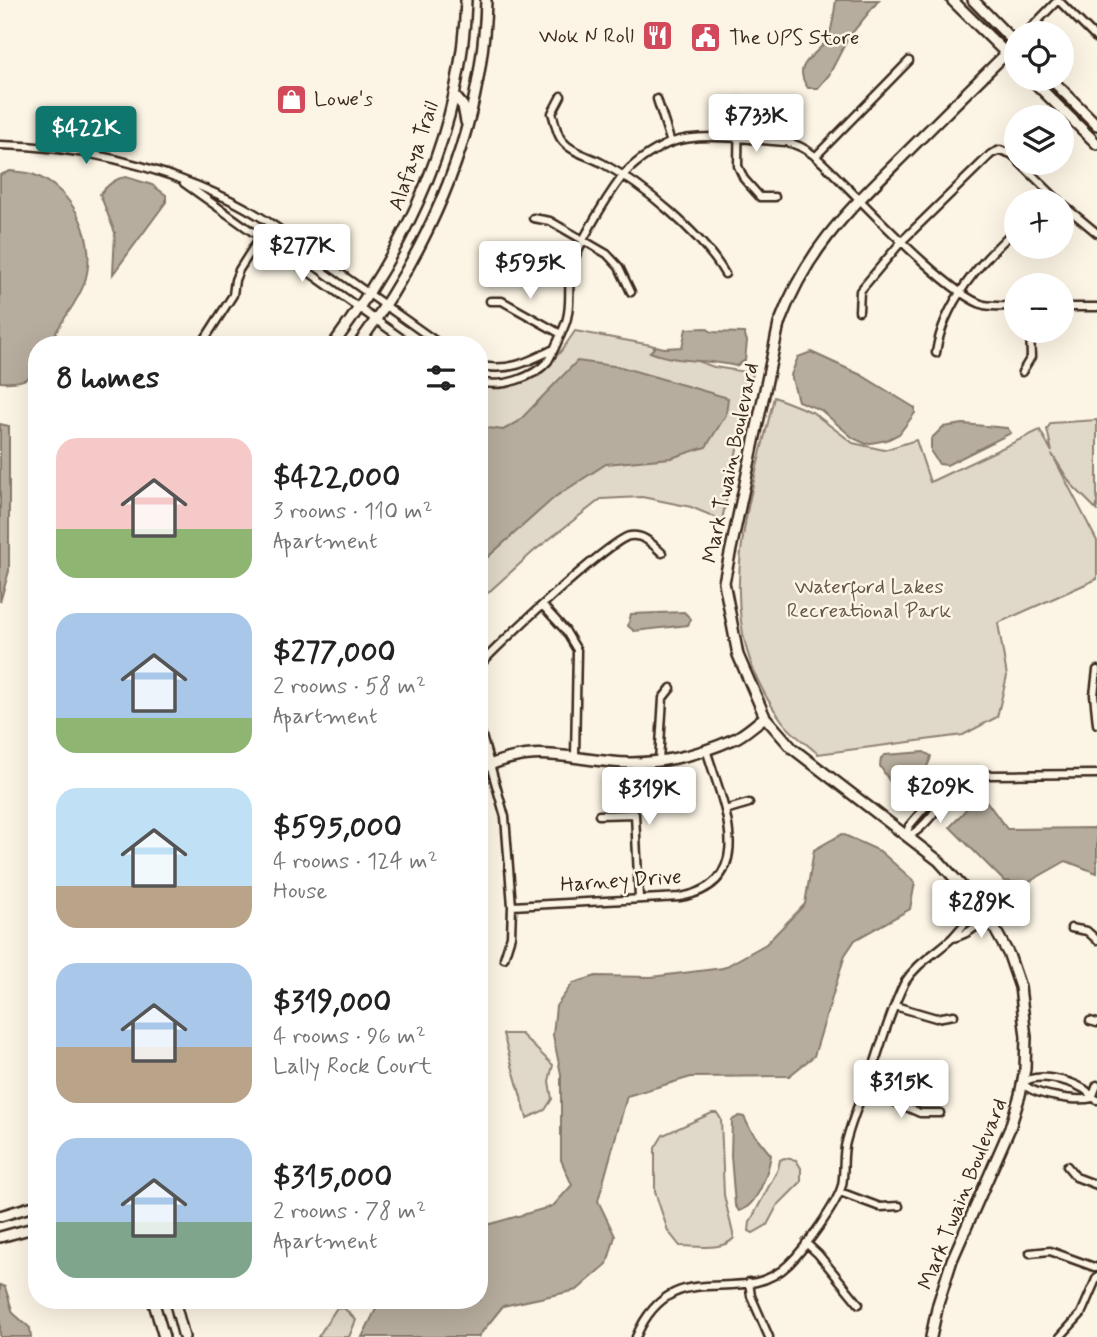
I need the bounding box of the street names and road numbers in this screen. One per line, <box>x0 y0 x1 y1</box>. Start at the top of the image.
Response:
street label: Alafaya Trail <box>382 98 446 214</box>
street label: Mark Twain Boulevard <box>696 360 766 566</box>
street label: Harney Drive <box>559 863 683 899</box>
street label: Mark Twain Boulevard <box>912 1094 1014 1294</box>

